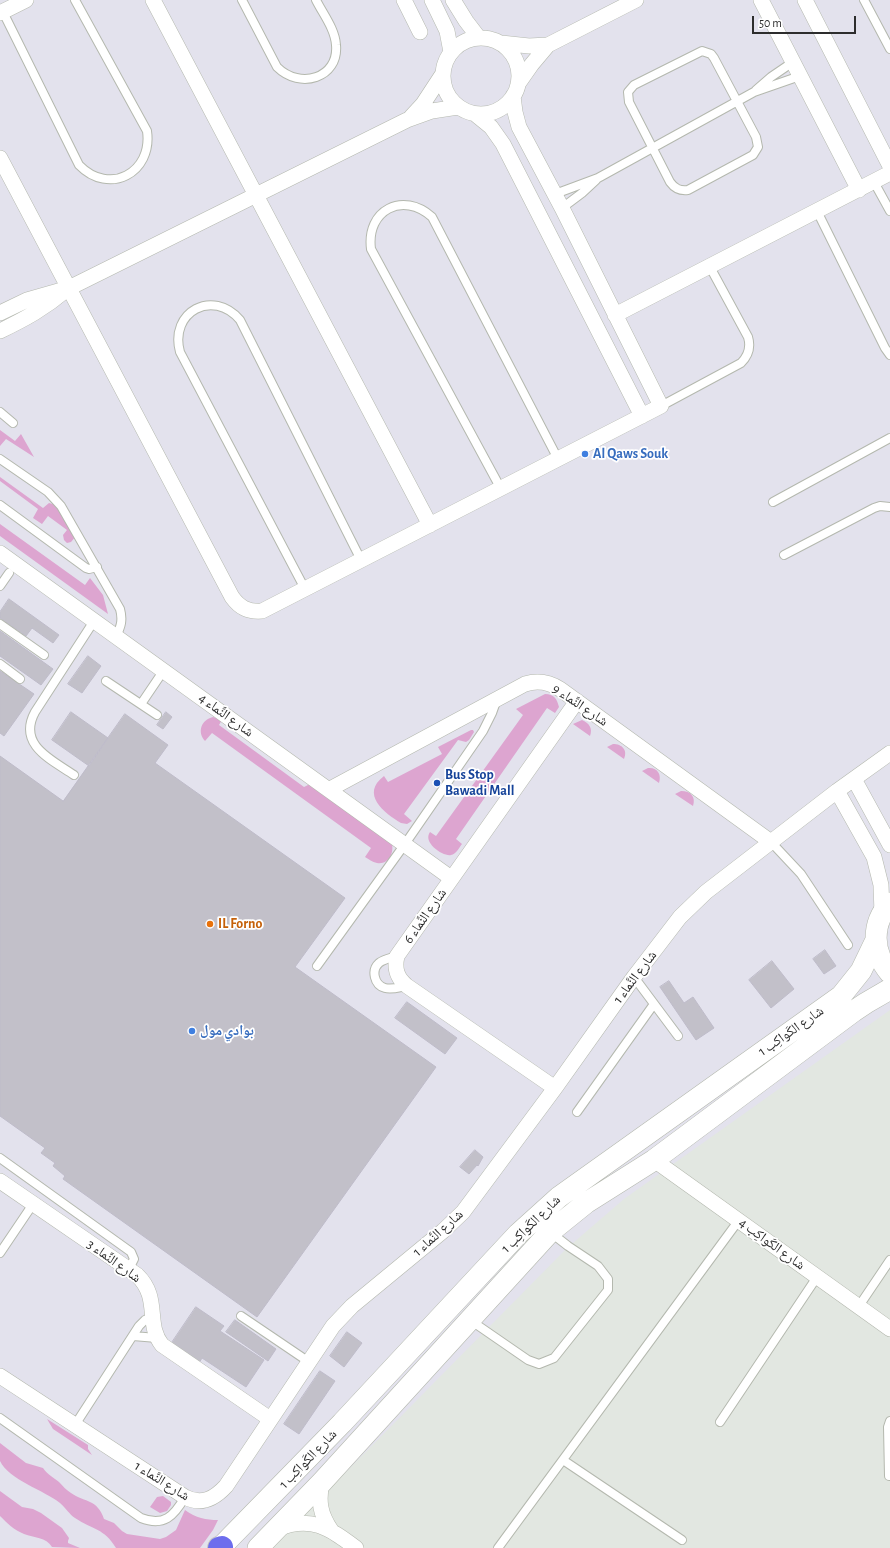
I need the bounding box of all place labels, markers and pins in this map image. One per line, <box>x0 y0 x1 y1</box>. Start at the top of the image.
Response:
place label: Al Qaws Souk <box>593 446 668 462</box>
marker: Al Qaws Souk <box>580 449 590 459</box>
place label: Bus Stop Bawadi Mall <box>445 767 514 800</box>
marker: Bus Stop Bawadi Mall <box>432 778 442 788</box>
place label: IL Forno <box>218 916 262 932</box>
marker: IL Forno <box>205 919 215 929</box>
place label: بوادي مول <box>200 1023 254 1039</box>
marker: بوادي مول <box>187 1026 197 1036</box>

